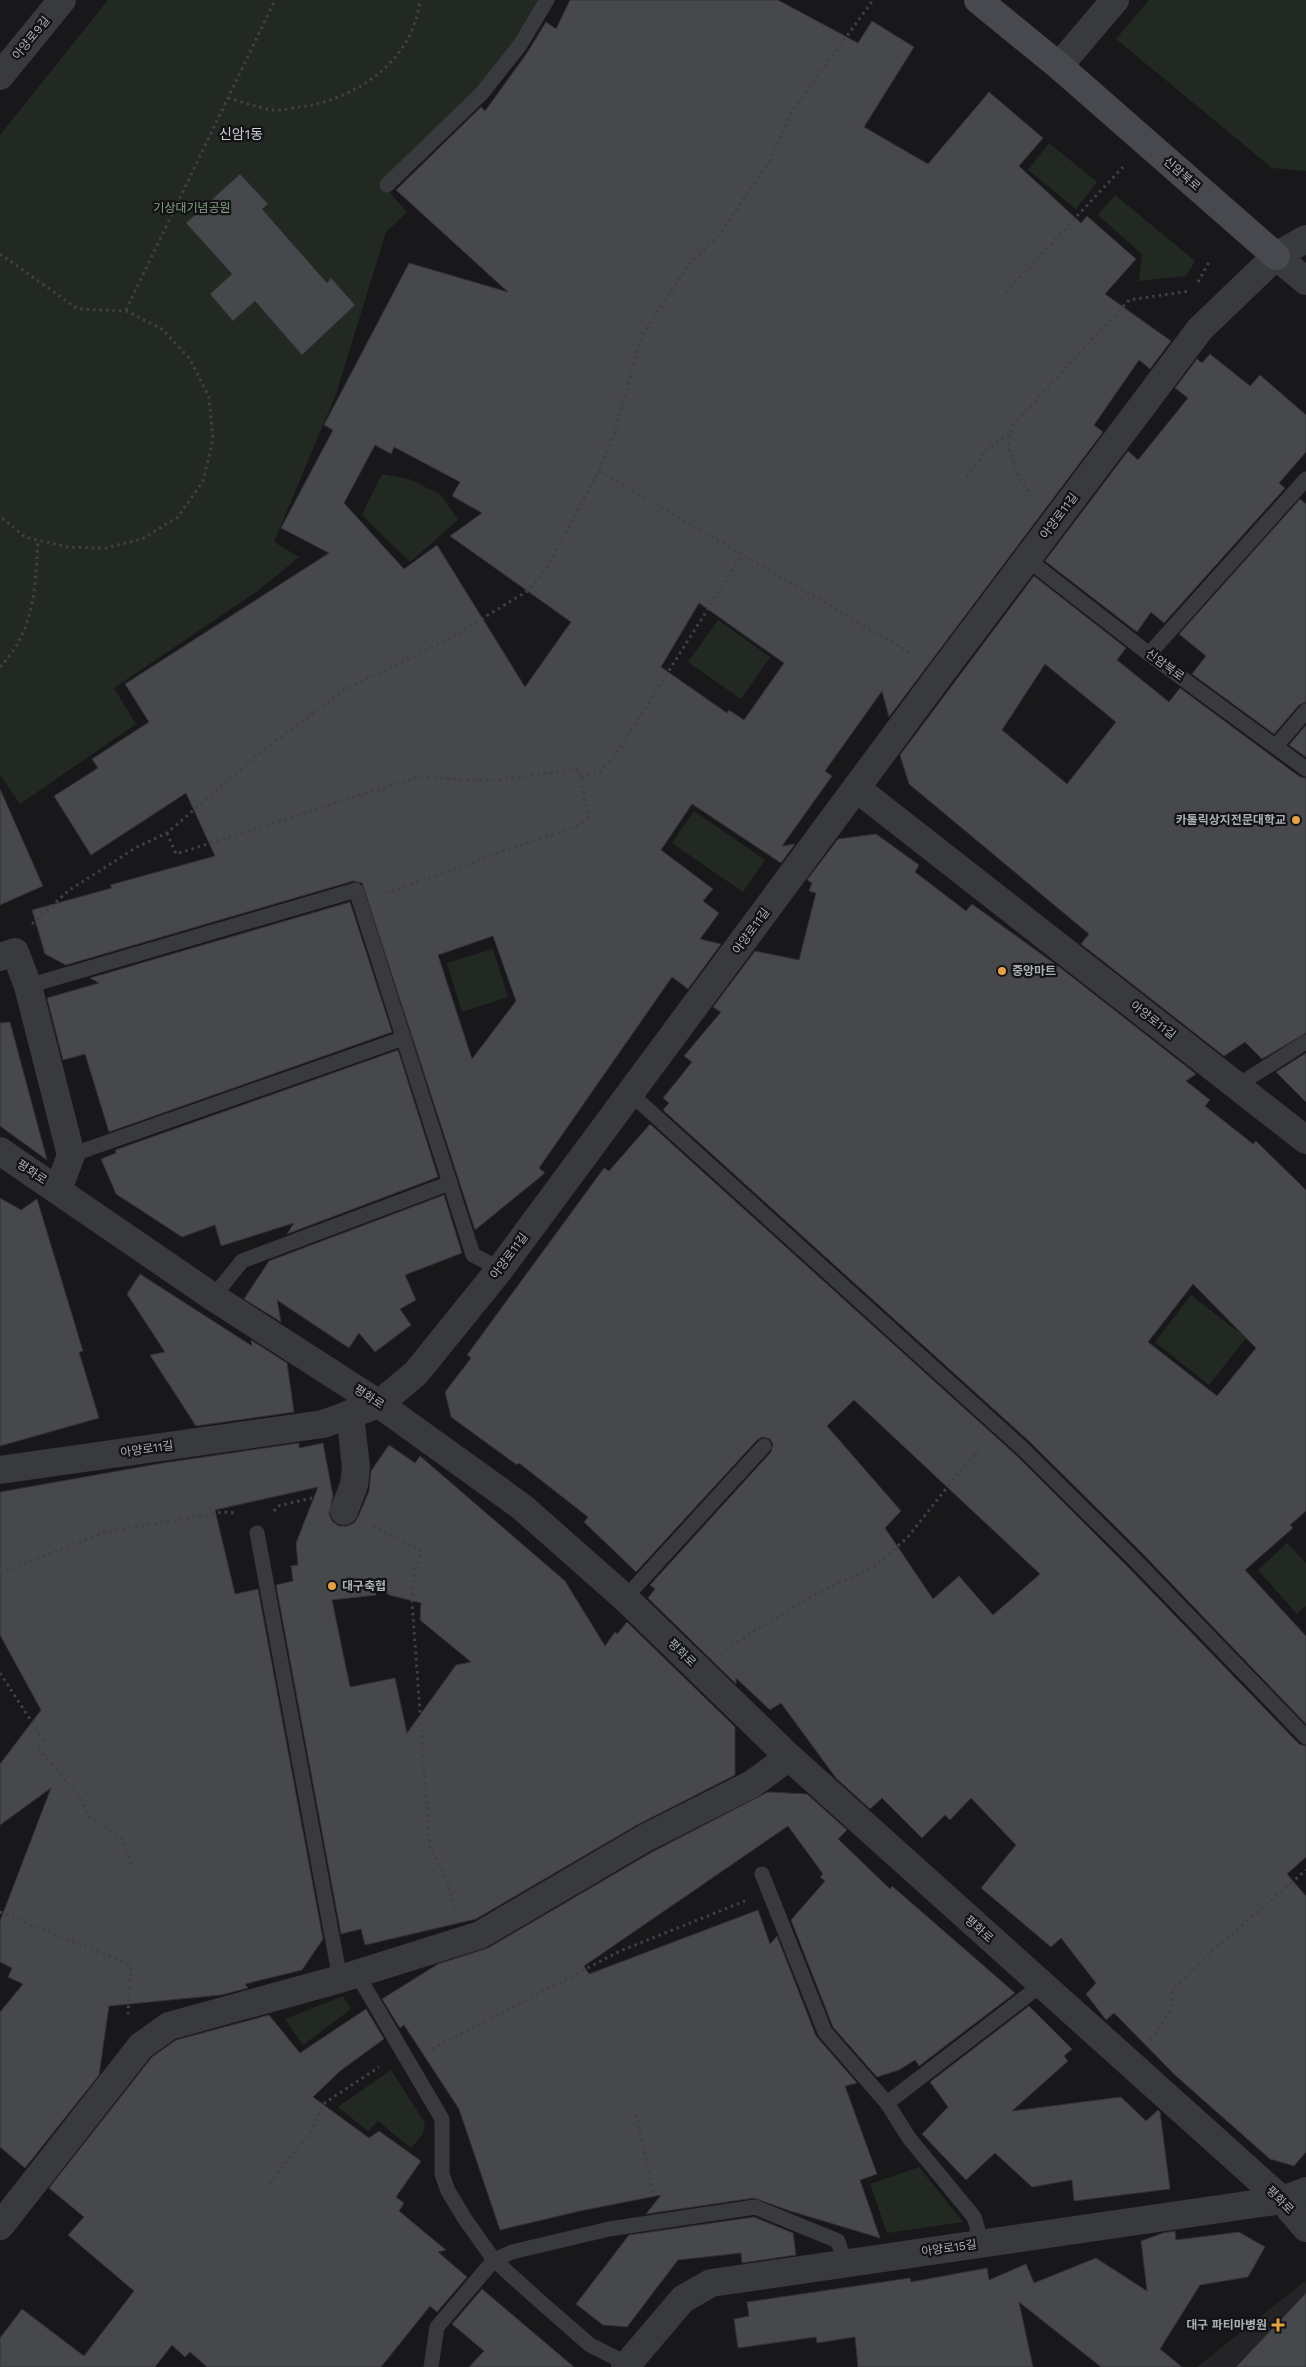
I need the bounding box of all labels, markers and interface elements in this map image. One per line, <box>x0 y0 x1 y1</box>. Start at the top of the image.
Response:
street label: 아양로9길 <box>9 14 53 62</box>
district label: 신암1동 <box>219 126 263 142</box>
street label: 신암북로 <box>1161 154 1203 194</box>
park label: 기상대기념공원 <box>153 201 231 215</box>
street label: 아양로11길 <box>1037 490 1081 542</box>
street label: 신암북로 <box>1143 646 1187 684</box>
place label: 카톨릭상지전문대학교 <box>1176 813 1286 827</box>
marker: 카톨릭상지전문대학교 <box>1290 814 1302 826</box>
street label: 아양로11길 <box>730 905 772 957</box>
place label: 중앙마트 <box>1012 964 1056 978</box>
marker: 중앙마트 <box>996 965 1008 977</box>
street label: 아양로11길 <box>1128 998 1178 1042</box>
street label: 평화로 <box>14 1157 50 1187</box>
street label: 아양로11길 <box>487 1230 531 1282</box>
street label: 평화로 <box>351 1382 387 1412</box>
street label: 아양로11길 <box>120 1438 174 1460</box>
place label: 대구축협 <box>342 1579 386 1593</box>
marker: 대구축협 <box>326 1580 338 1592</box>
street label: 평화로 <box>665 1636 699 1670</box>
street label: 평화로 <box>962 1913 996 1945</box>
street label: 평화로 <box>1263 2183 1297 2217</box>
street label: 아양로15길 <box>920 2237 978 2259</box>
place label: 대구 파티마병원 <box>1186 2318 1267 2332</box>
marker: 대구 파티마병원 <box>1271 2318 1285 2332</box>

